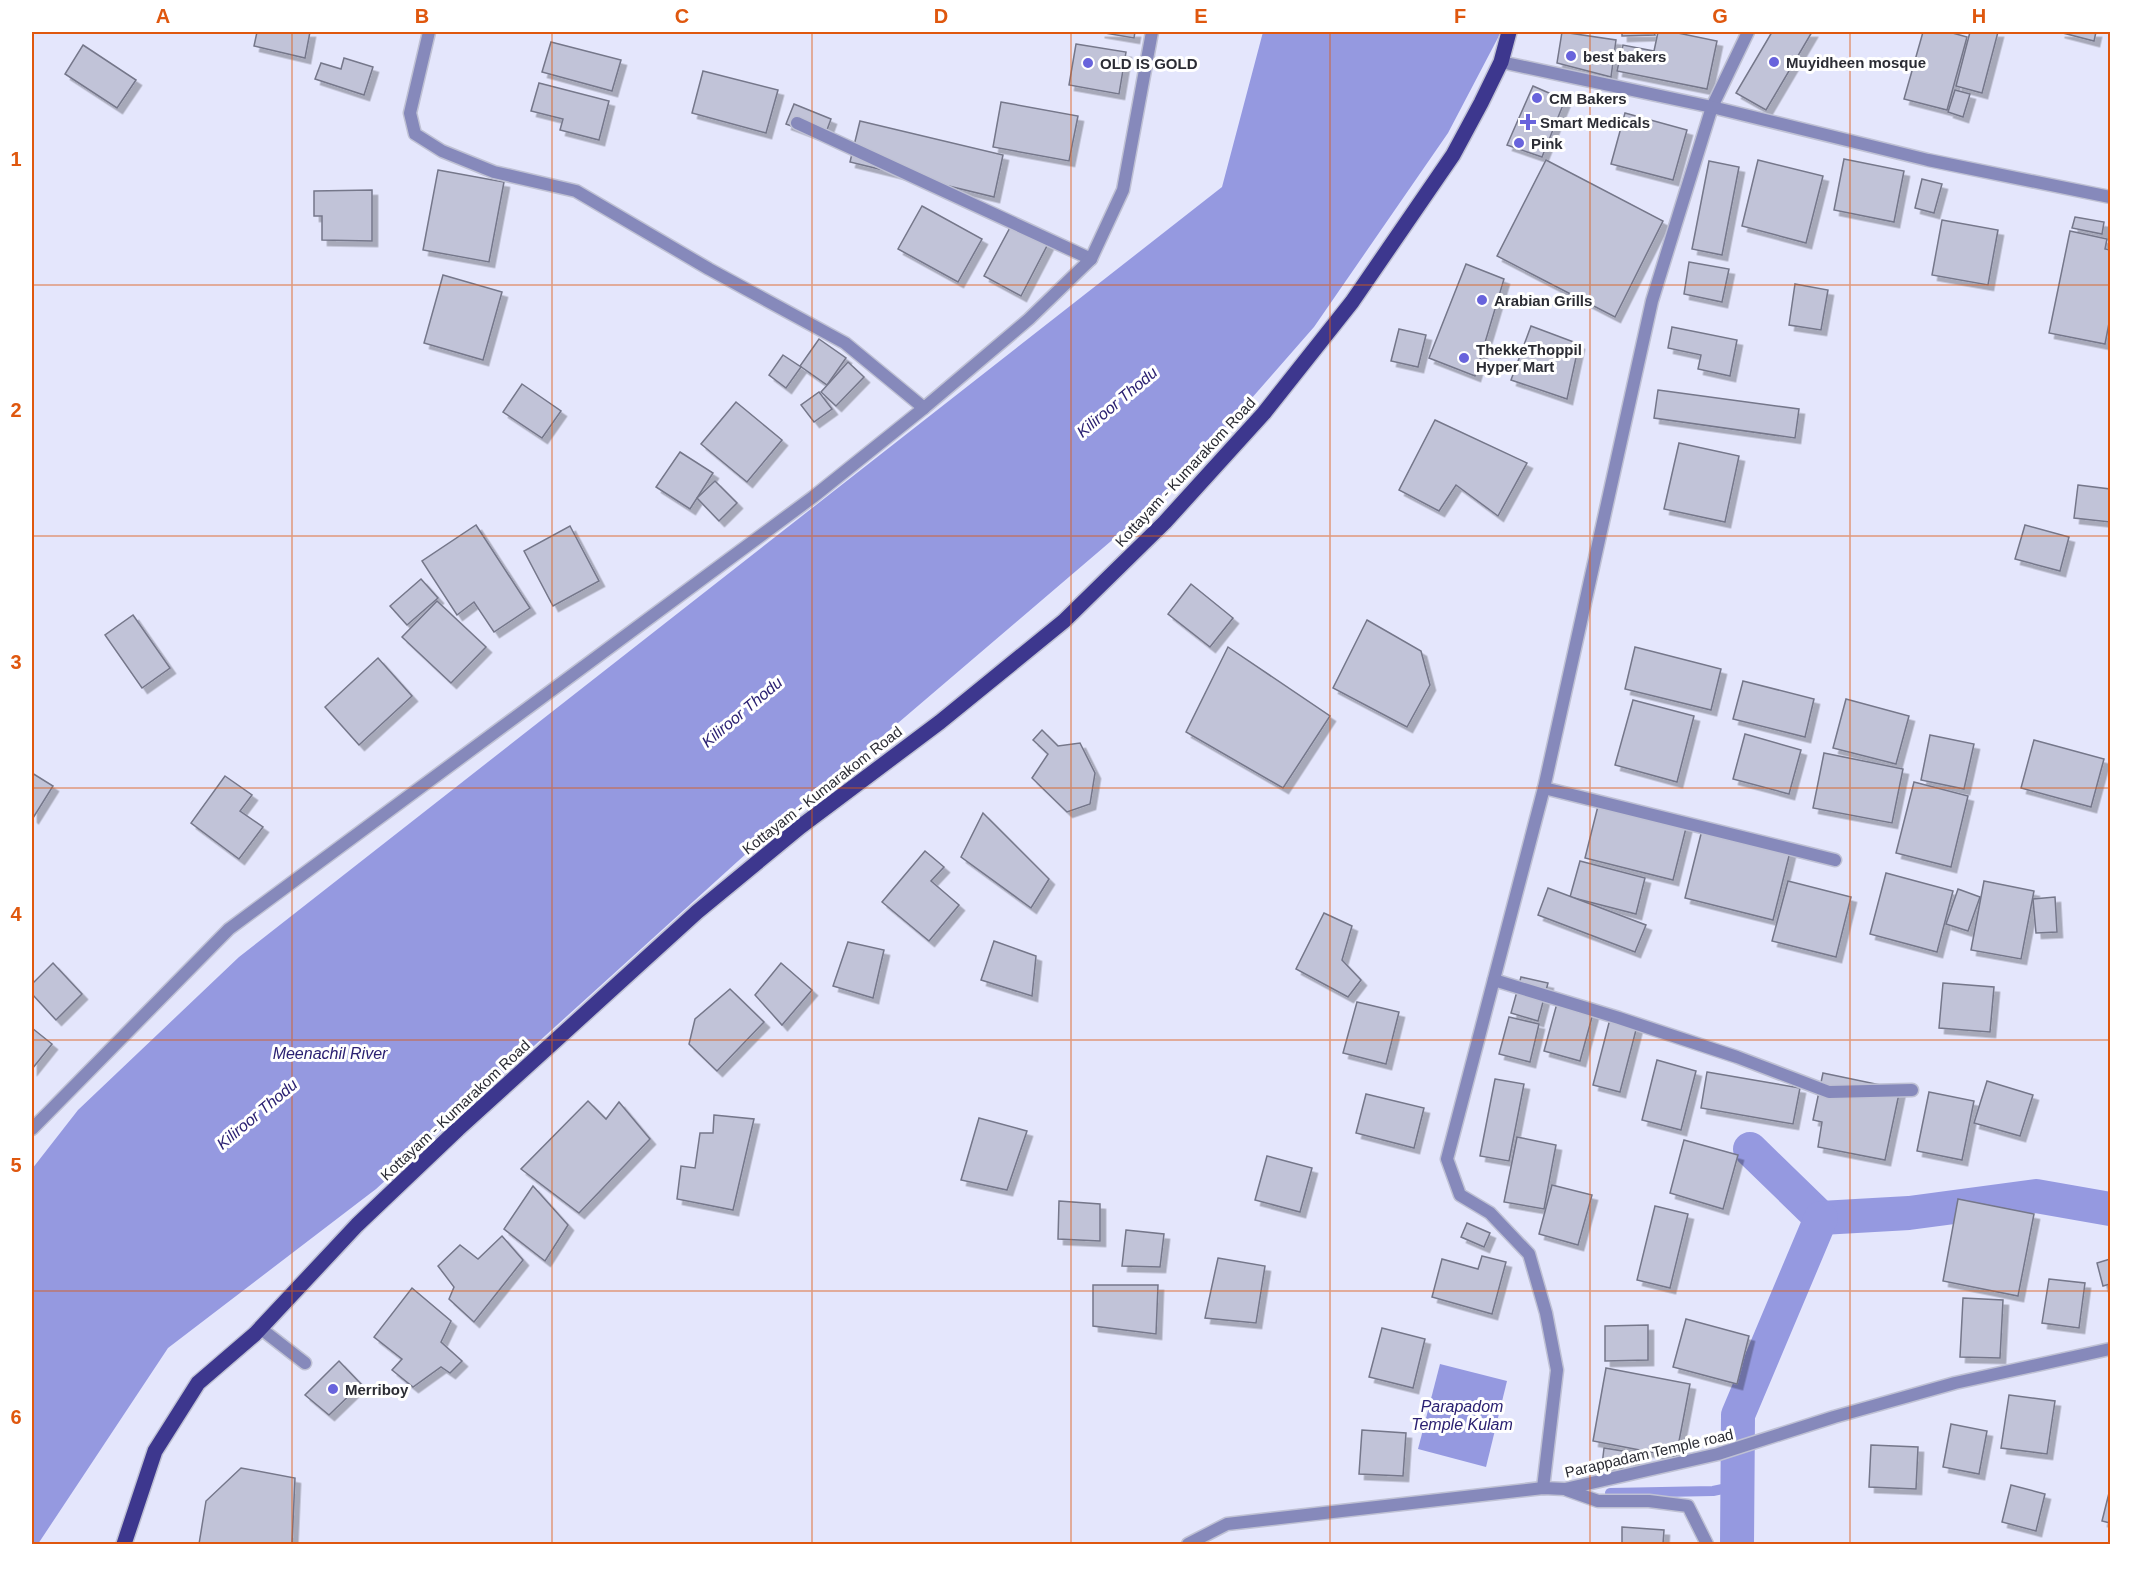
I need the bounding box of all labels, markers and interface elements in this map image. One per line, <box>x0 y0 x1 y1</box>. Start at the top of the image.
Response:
text: A <box>156 5 170 27</box>
text: B <box>415 5 429 27</box>
text: C <box>675 5 689 27</box>
text: D <box>934 5 948 27</box>
text: E <box>1194 5 1208 27</box>
text: F <box>1454 5 1466 27</box>
text: G <box>1712 5 1728 27</box>
text: H <box>1972 5 1986 27</box>
place label: best bakers <box>1583 48 1666 65</box>
marker: best bakers <box>1564 49 1578 63</box>
place label: Muyidheen mosque <box>1786 54 1926 71</box>
place label: OLD IS GOLD <box>1100 55 1198 72</box>
marker: Muyidheen mosque <box>1767 55 1781 69</box>
marker: OLD IS GOLD <box>1081 56 1095 70</box>
place label: CM Bakers <box>1549 90 1627 107</box>
marker: CM Bakers <box>1530 91 1544 105</box>
place label: Smart Medicals <box>1540 114 1650 131</box>
marker: Smart Medicals <box>1521 115 1535 129</box>
place label: Pink <box>1531 135 1563 152</box>
marker: Pink <box>1512 136 1526 150</box>
text: 1 <box>10 148 22 170</box>
place label: Arabian Grills <box>1494 292 1592 309</box>
marker: Arabian Grills <box>1475 293 1489 307</box>
place label: ThekkeThoppil Hyper Mart <box>1476 341 1582 375</box>
marker: ThekkeThoppil Hyper Mart <box>1457 351 1471 365</box>
water label: Kiliroor Thodu <box>1073 363 1161 441</box>
street label: Kottayam - Kumarakom Road <box>1111 394 1259 550</box>
text: 2 <box>10 399 22 421</box>
text: 3 <box>10 651 22 673</box>
water label: Kiliroor Thodu <box>698 673 786 751</box>
street label: Kottayam - Kumarakom Road <box>739 722 905 858</box>
text: 4 <box>10 903 22 925</box>
street label: Kottayam - Kumarakom Road <box>377 1036 533 1184</box>
water label: Meenachil River <box>273 1045 388 1062</box>
water label: Kiliroor Thodu <box>213 1075 301 1153</box>
text: 5 <box>10 1154 22 1176</box>
place label: Merriboy <box>345 1381 409 1398</box>
marker: Merriboy <box>326 1382 340 1396</box>
water label: Parapadom Temple Kulam <box>1411 1398 1513 1433</box>
text: 6 <box>10 1406 22 1428</box>
street label: Parappadam Temple road <box>1563 1425 1735 1481</box>

